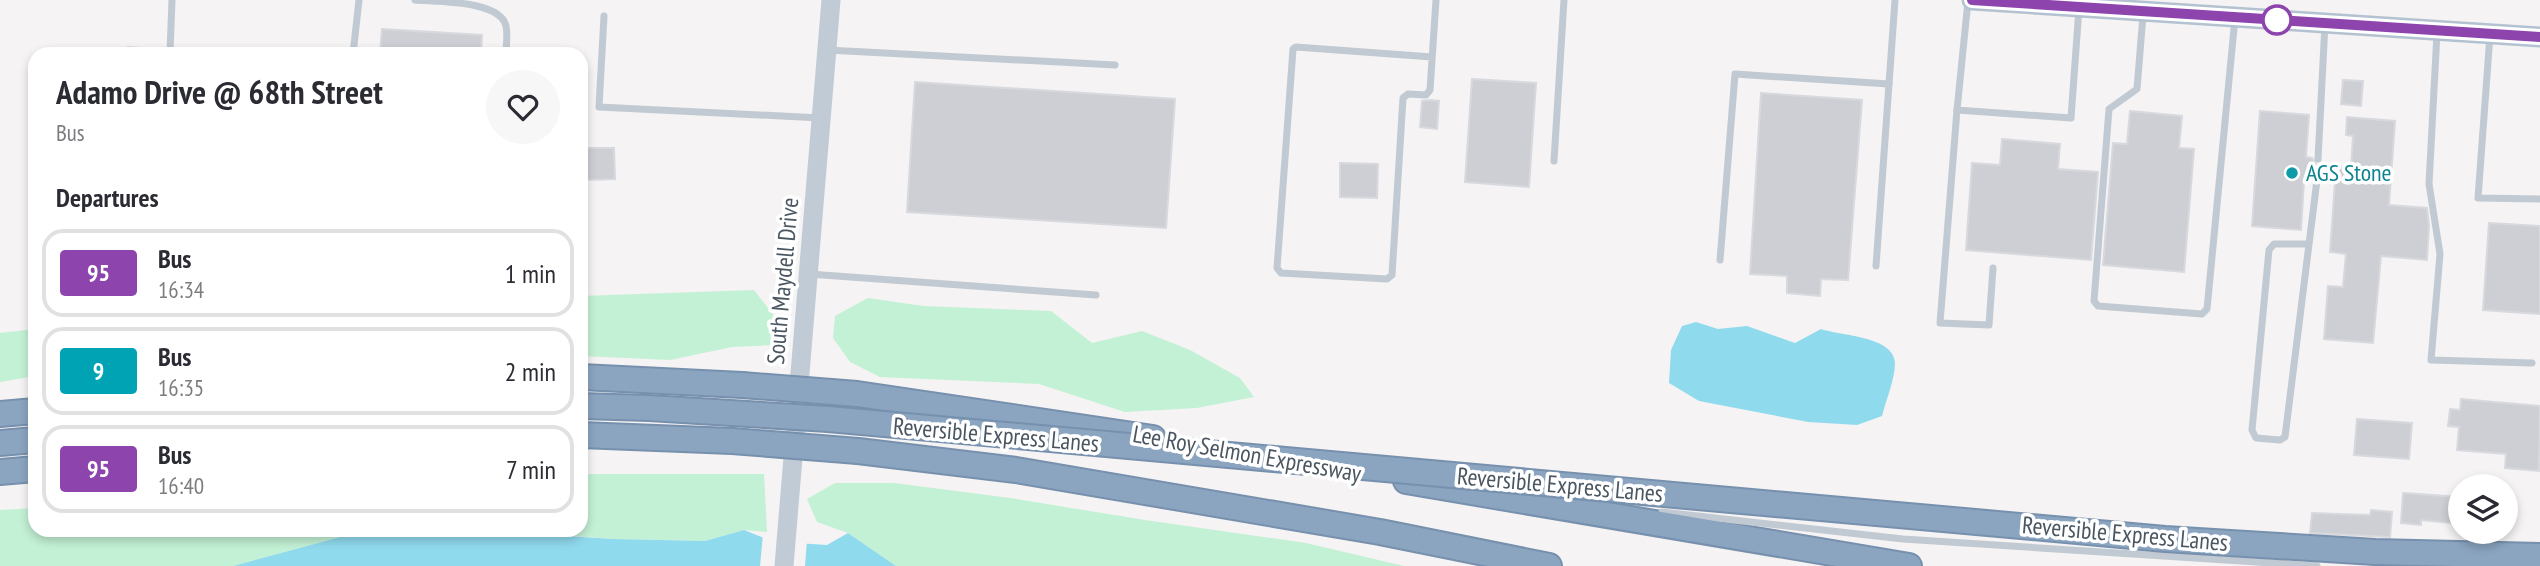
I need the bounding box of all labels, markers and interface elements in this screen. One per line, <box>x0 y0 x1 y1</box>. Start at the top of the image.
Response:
unlabelled marker <box>2262 5 2292 35</box>
text: Adamo Drive @ 68th Street <box>56 70 383 113</box>
button: heart <box>486 70 560 144</box>
text: Bus <box>56 118 85 147</box>
place label: AGS Stone <box>2306 157 2392 188</box>
marker: AGS Stone <box>2284 165 2300 181</box>
text: Departures <box>56 181 159 214</box>
street label: South Maydell Drive <box>760 196 805 366</box>
text: Bus <box>158 242 191 275</box>
text: 95 <box>87 257 110 288</box>
text: 1 min <box>505 257 556 290</box>
text: 16:34 <box>158 275 204 304</box>
text: Bus <box>158 340 191 373</box>
text: 9 <box>93 355 104 386</box>
text: 2 min <box>505 355 556 388</box>
text: 16:35 <box>158 373 204 402</box>
street label: Reversible Express Lanes <box>892 410 1100 459</box>
street label: Lee Roy Selmon Expressway <box>1131 418 1364 489</box>
text: Bus <box>158 438 191 471</box>
text: 95 <box>87 453 110 484</box>
text: 7 min <box>506 453 556 486</box>
street label: Reversible Express Lanes <box>1456 460 1664 509</box>
text: 16:40 <box>158 471 204 500</box>
map controls <box>2448 474 2518 544</box>
button: layers <box>2448 474 2518 544</box>
street label: Reversible Express Lanes <box>2021 509 2229 558</box>

